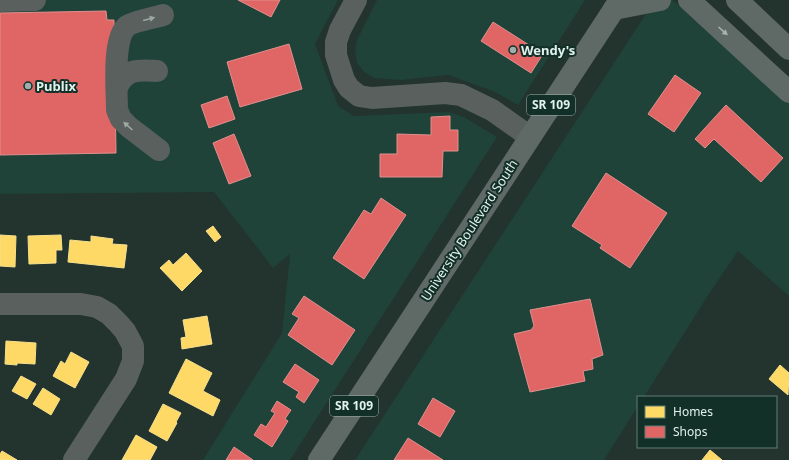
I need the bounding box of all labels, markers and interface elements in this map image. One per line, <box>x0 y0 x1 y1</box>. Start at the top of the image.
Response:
one-way arrow <box>144 16 156 22</box>
one-way arrow <box>718 26 728 35</box>
place label: Wendy's <box>521 41 575 59</box>
marker: Wendy's <box>508 45 518 55</box>
place label: Publix <box>36 77 77 95</box>
marker: Publix <box>23 81 33 91</box>
road number: SR 109 <box>527 95 575 115</box>
one-way arrow <box>123 121 133 130</box>
street label: University Boulevard South <box>416 156 522 304</box>
road number: SR 109 <box>330 396 378 416</box>
legend <box>637 396 777 448</box>
text: Homes <box>673 403 713 420</box>
text: Shops <box>673 423 708 440</box>

